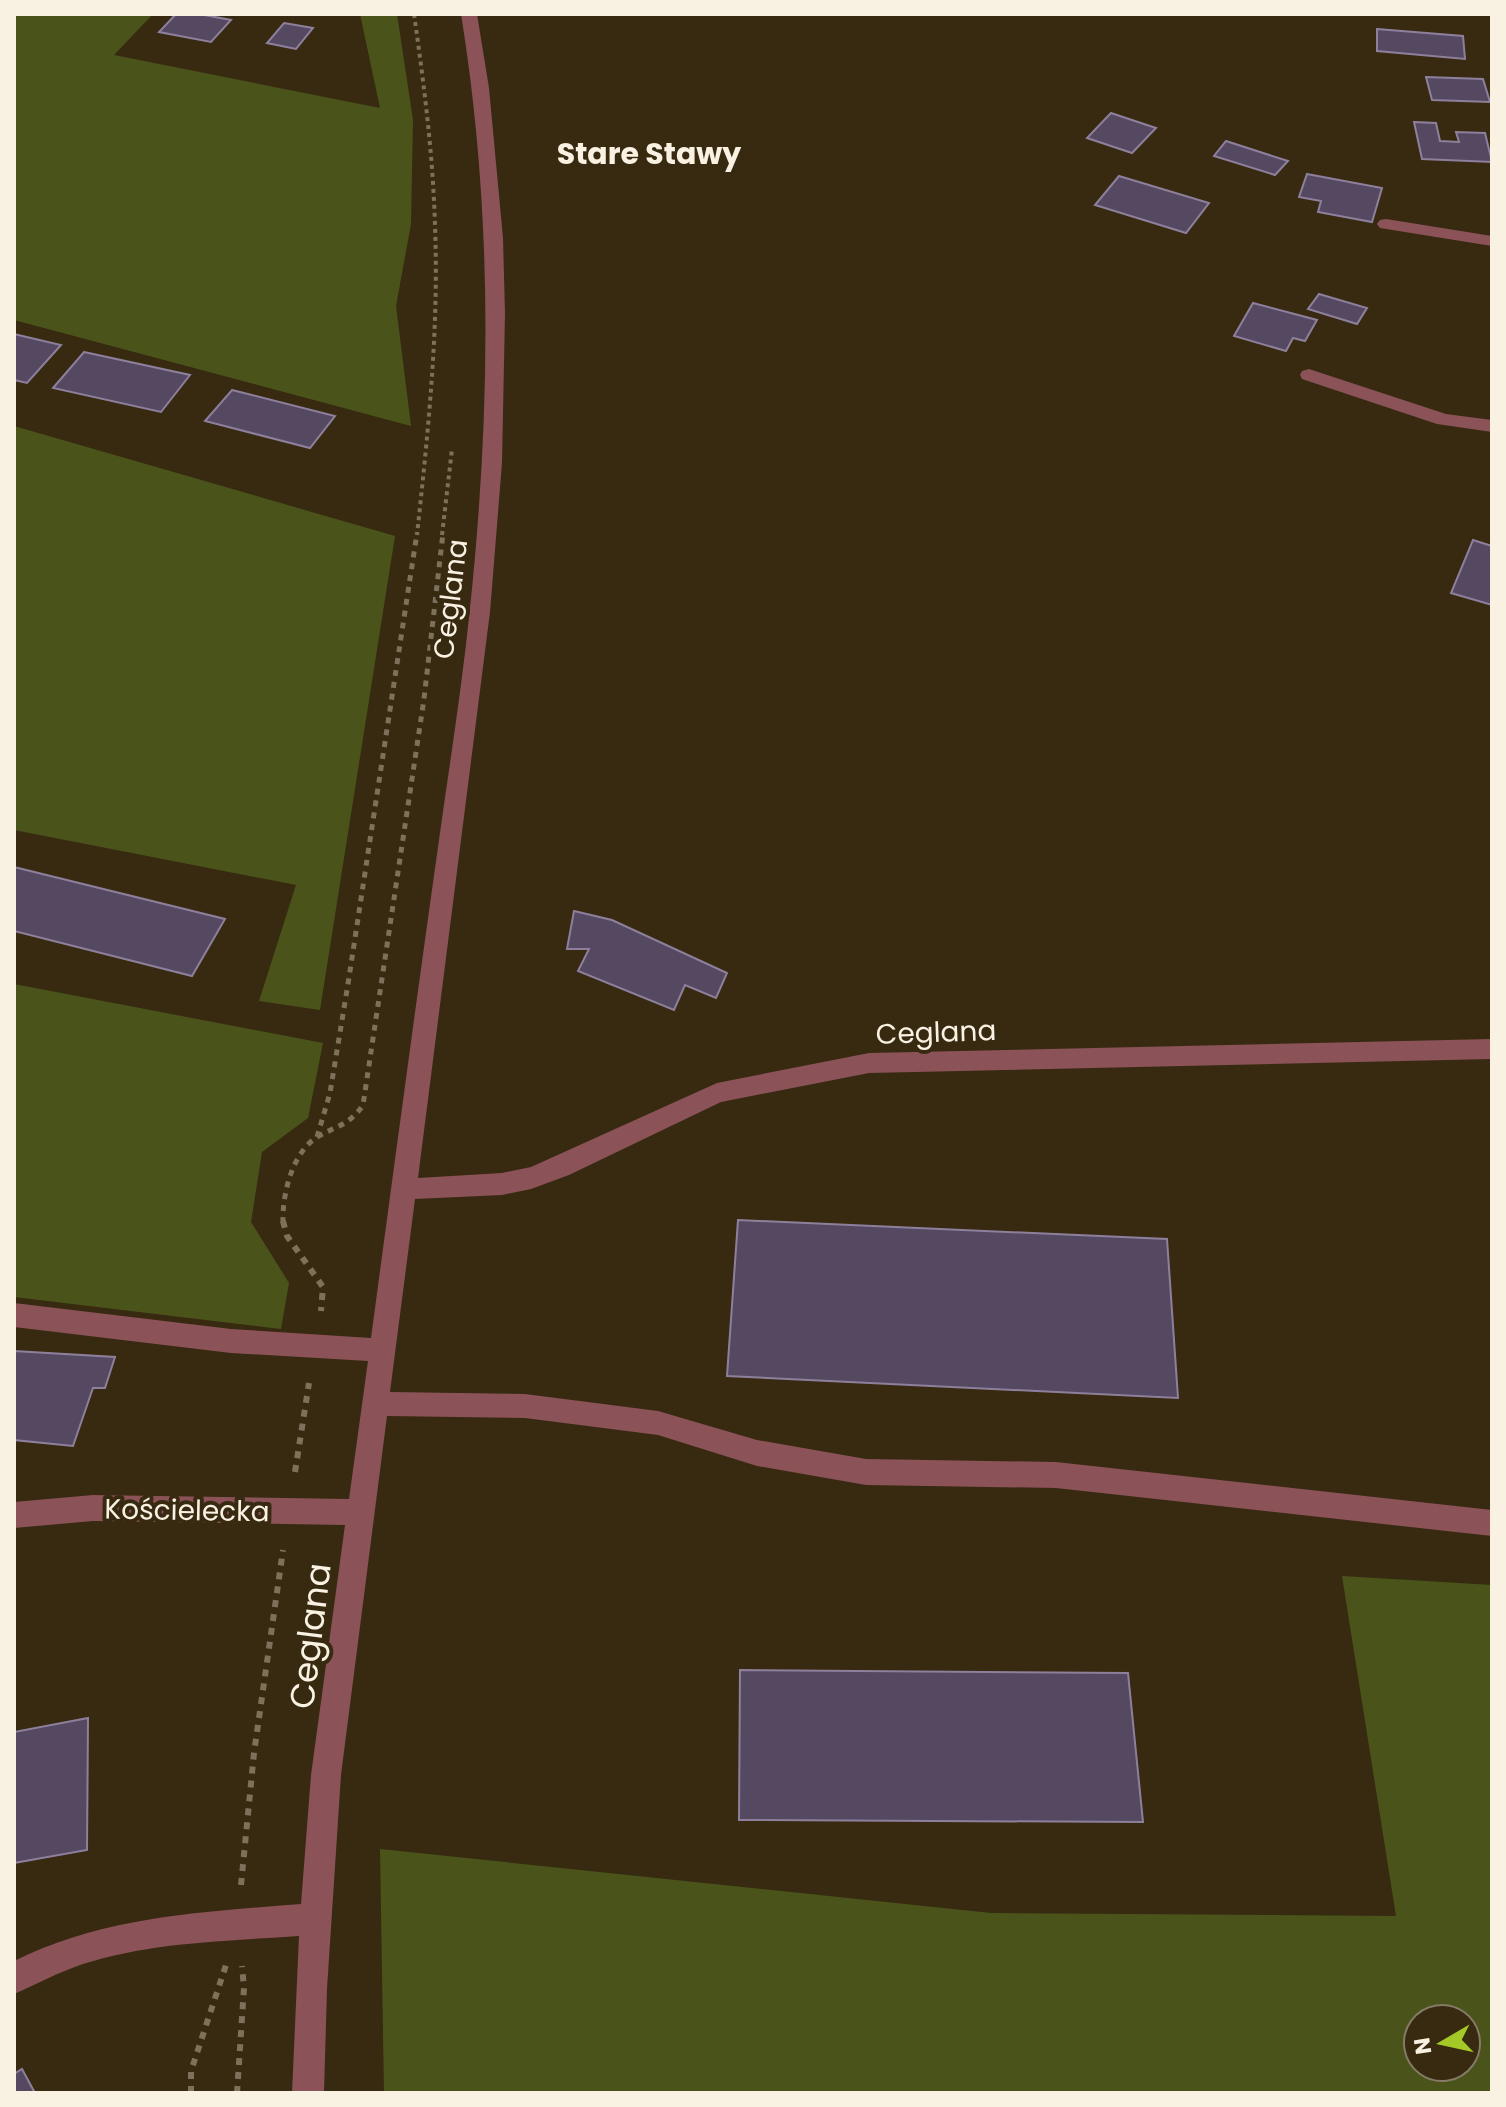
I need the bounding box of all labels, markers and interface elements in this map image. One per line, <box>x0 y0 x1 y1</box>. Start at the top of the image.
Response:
district label: Stare Stawy <box>557 132 741 175</box>
street label: Ceglana <box>424 537 477 661</box>
street label: Ceglana <box>875 1011 997 1054</box>
street label: Kościelecka <box>104 1490 270 1531</box>
street label: Ceglana <box>277 1560 343 1712</box>
north arrow <box>1402 2003 1482 2083</box>
text: N <box>1406 2035 1439 2057</box>

